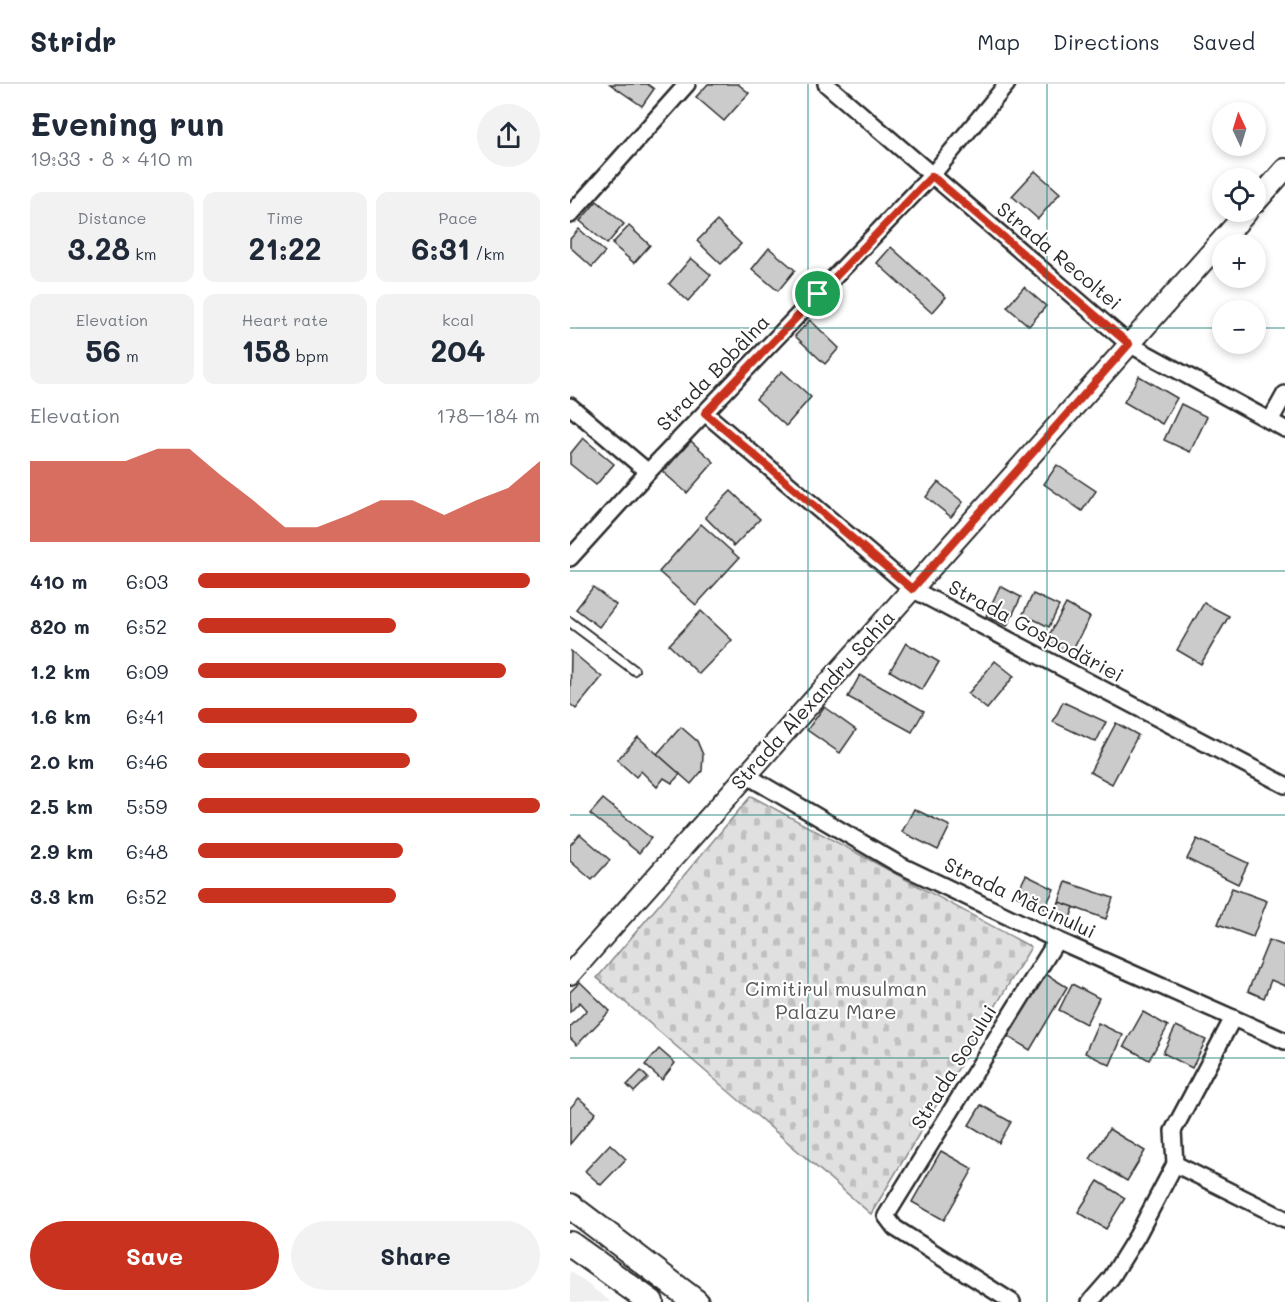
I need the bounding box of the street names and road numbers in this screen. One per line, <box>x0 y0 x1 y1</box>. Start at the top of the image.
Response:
street label: Strada Recoltei <box>992 195 1127 315</box>
street label: Strada Bobâlna <box>650 309 774 436</box>
street label: Strada Gospodăriei <box>944 573 1128 687</box>
street label: Strada Alexandru Sahia <box>725 604 900 794</box>
street label: Strada Măcinului <box>940 851 1100 944</box>
street label: Strada Socului <box>905 999 1002 1134</box>

